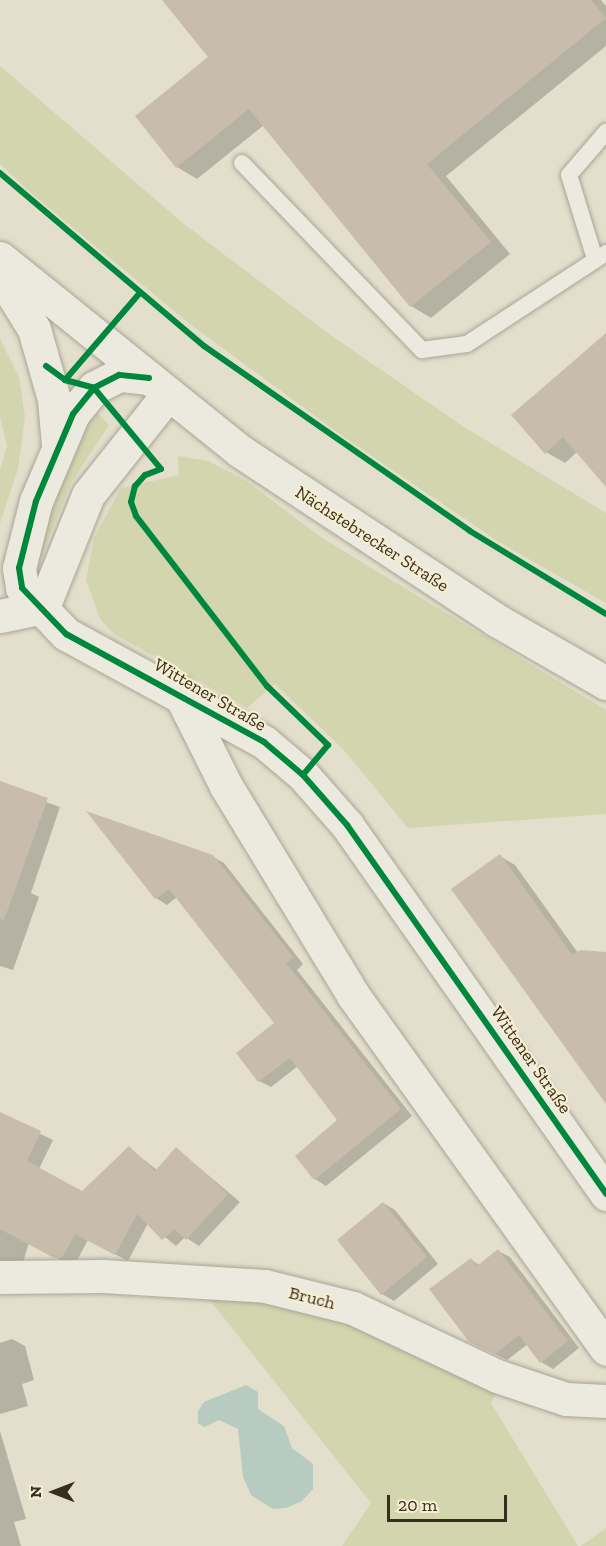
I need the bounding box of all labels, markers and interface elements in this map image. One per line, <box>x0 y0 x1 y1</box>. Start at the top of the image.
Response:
street label: Nächstebrecker Straße <box>291 481 453 597</box>
street label: Wittener Straße <box>150 654 270 736</box>
street label: Wittener Straße <box>486 1002 576 1118</box>
street label: Bruch <box>287 1282 337 1314</box>
north arrow <box>24 1462 84 1522</box>
scale bar <box>390 1483 510 1521</box>
text: N <box>26 1486 45 1498</box>
text: 20 m <box>398 1494 437 1516</box>

